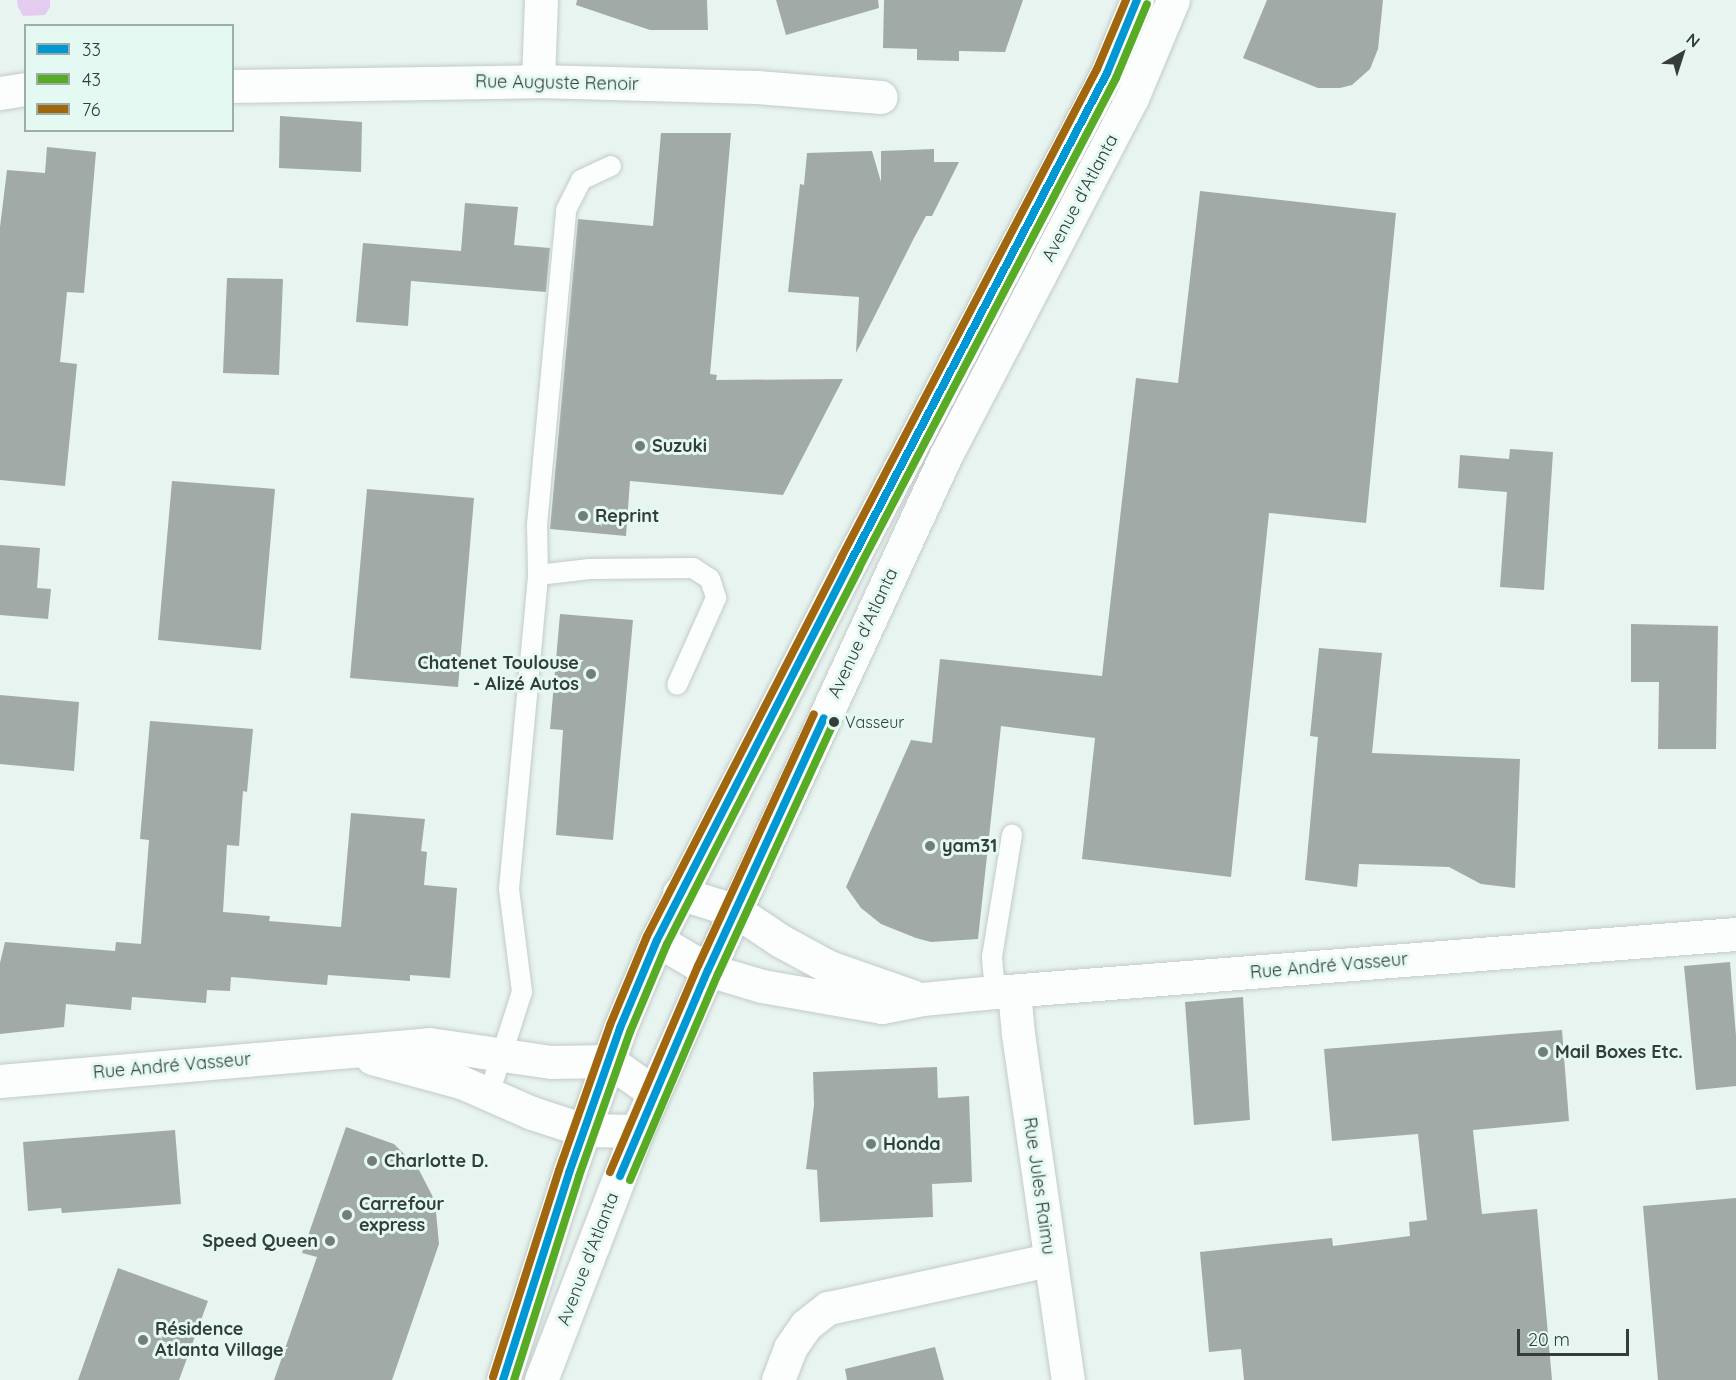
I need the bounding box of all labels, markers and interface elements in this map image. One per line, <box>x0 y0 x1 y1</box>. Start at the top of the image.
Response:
legend <box>24 24 234 132</box>
north arrow <box>1652 24 1712 84</box>
text: N <box>1682 29 1704 51</box>
text: 33 <box>82 38 101 61</box>
text: 43 <box>82 68 101 91</box>
street label: Rue Auguste Renoir <box>475 71 639 95</box>
text: 76 <box>82 98 100 121</box>
street label: Avenue d'Atlanta <box>1037 131 1123 265</box>
place label: Suzuki <box>652 435 707 457</box>
marker: Suzuki <box>633 439 647 453</box>
place label: Reprint <box>595 505 659 527</box>
marker: Reprint <box>576 509 590 523</box>
street label: Avenue d'Atlanta <box>823 565 903 701</box>
place label: Chatenet Toulouse - Alizé Autos <box>418 653 579 696</box>
marker: Chatenet Toulouse - Alizé Autos <box>584 667 598 681</box>
place label: Vasseur <box>845 712 904 732</box>
marker: Vasseur <box>828 716 840 728</box>
place label: yam31 <box>942 835 997 857</box>
marker: yam31 <box>923 839 937 853</box>
street label: Rue André Vasseur <box>1249 948 1409 984</box>
place label: Mail Boxes Etc. <box>1555 1041 1683 1063</box>
marker: Mail Boxes Etc. <box>1536 1045 1550 1059</box>
street label: Rue André Vasseur <box>92 1048 252 1084</box>
street label: Rue Jules Raimu <box>1019 1116 1059 1256</box>
place label: Honda <box>883 1133 941 1155</box>
marker: Honda <box>864 1137 878 1151</box>
place label: Charlotte D. <box>384 1150 489 1172</box>
marker: Charlotte D. <box>365 1154 379 1168</box>
street label: Avenue d'Atlanta <box>553 1189 623 1329</box>
place label: Carrefour express <box>359 1194 444 1236</box>
marker: Carrefour express <box>340 1208 354 1222</box>
place label: Speed Queen <box>202 1230 318 1252</box>
marker: Speed Queen <box>323 1234 337 1248</box>
scale bar <box>1520 1317 1632 1355</box>
place label: Résidence Atlanta Village <box>155 1319 284 1362</box>
text: 20 m <box>1528 1328 1570 1351</box>
marker: Résidence Atlanta Village <box>136 1333 150 1347</box>

